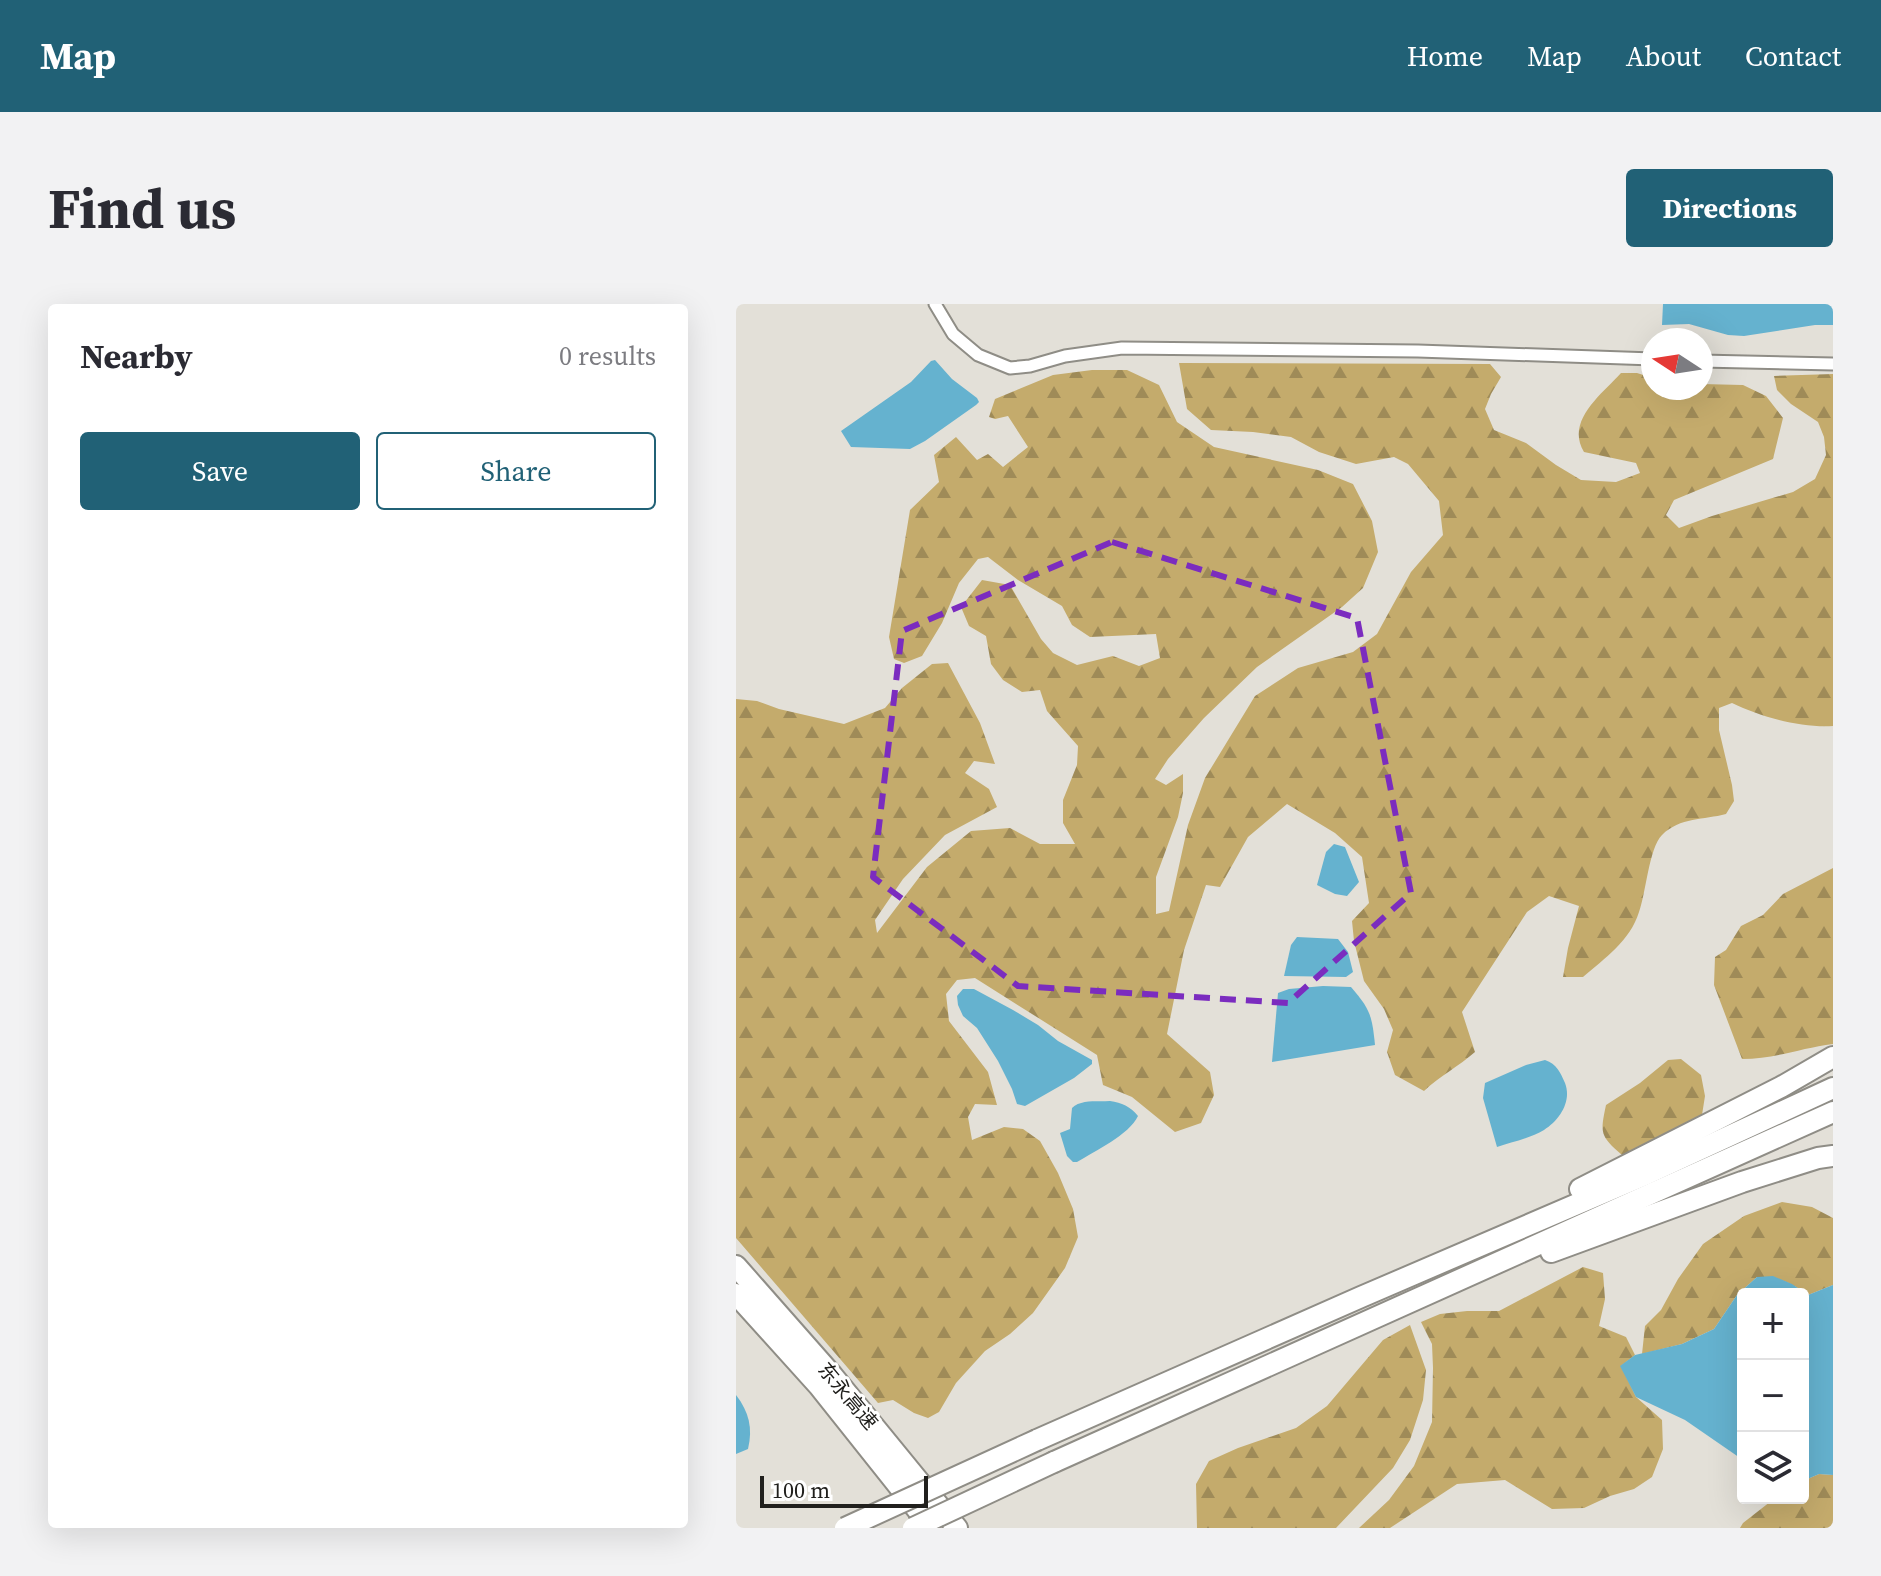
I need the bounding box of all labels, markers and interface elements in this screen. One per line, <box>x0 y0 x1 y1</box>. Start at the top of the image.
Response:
text: Map <box>40 30 116 82</box>
text: Home <box>1407 37 1483 75</box>
text: Map <box>1527 37 1582 75</box>
text: About <box>1626 37 1701 75</box>
text: Contact <box>1745 37 1841 75</box>
button: Directions <box>1626 169 1833 247</box>
text: Find us <box>48 170 236 247</box>
north arrow <box>1641 328 1713 400</box>
text: Nearby <box>80 333 193 379</box>
text: 0 results <box>559 338 656 374</box>
button: Save <box>80 432 360 510</box>
button: Share <box>376 432 656 510</box>
map controls <box>1737 1288 1809 1504</box>
button: + <box>1737 1288 1809 1360</box>
street label: 东永高速 <box>812 1356 884 1436</box>
button: − <box>1737 1360 1809 1432</box>
button: layers <box>1737 1432 1809 1504</box>
scale bar <box>760 1472 928 1508</box>
text: 100 m <box>772 1475 830 1505</box>

